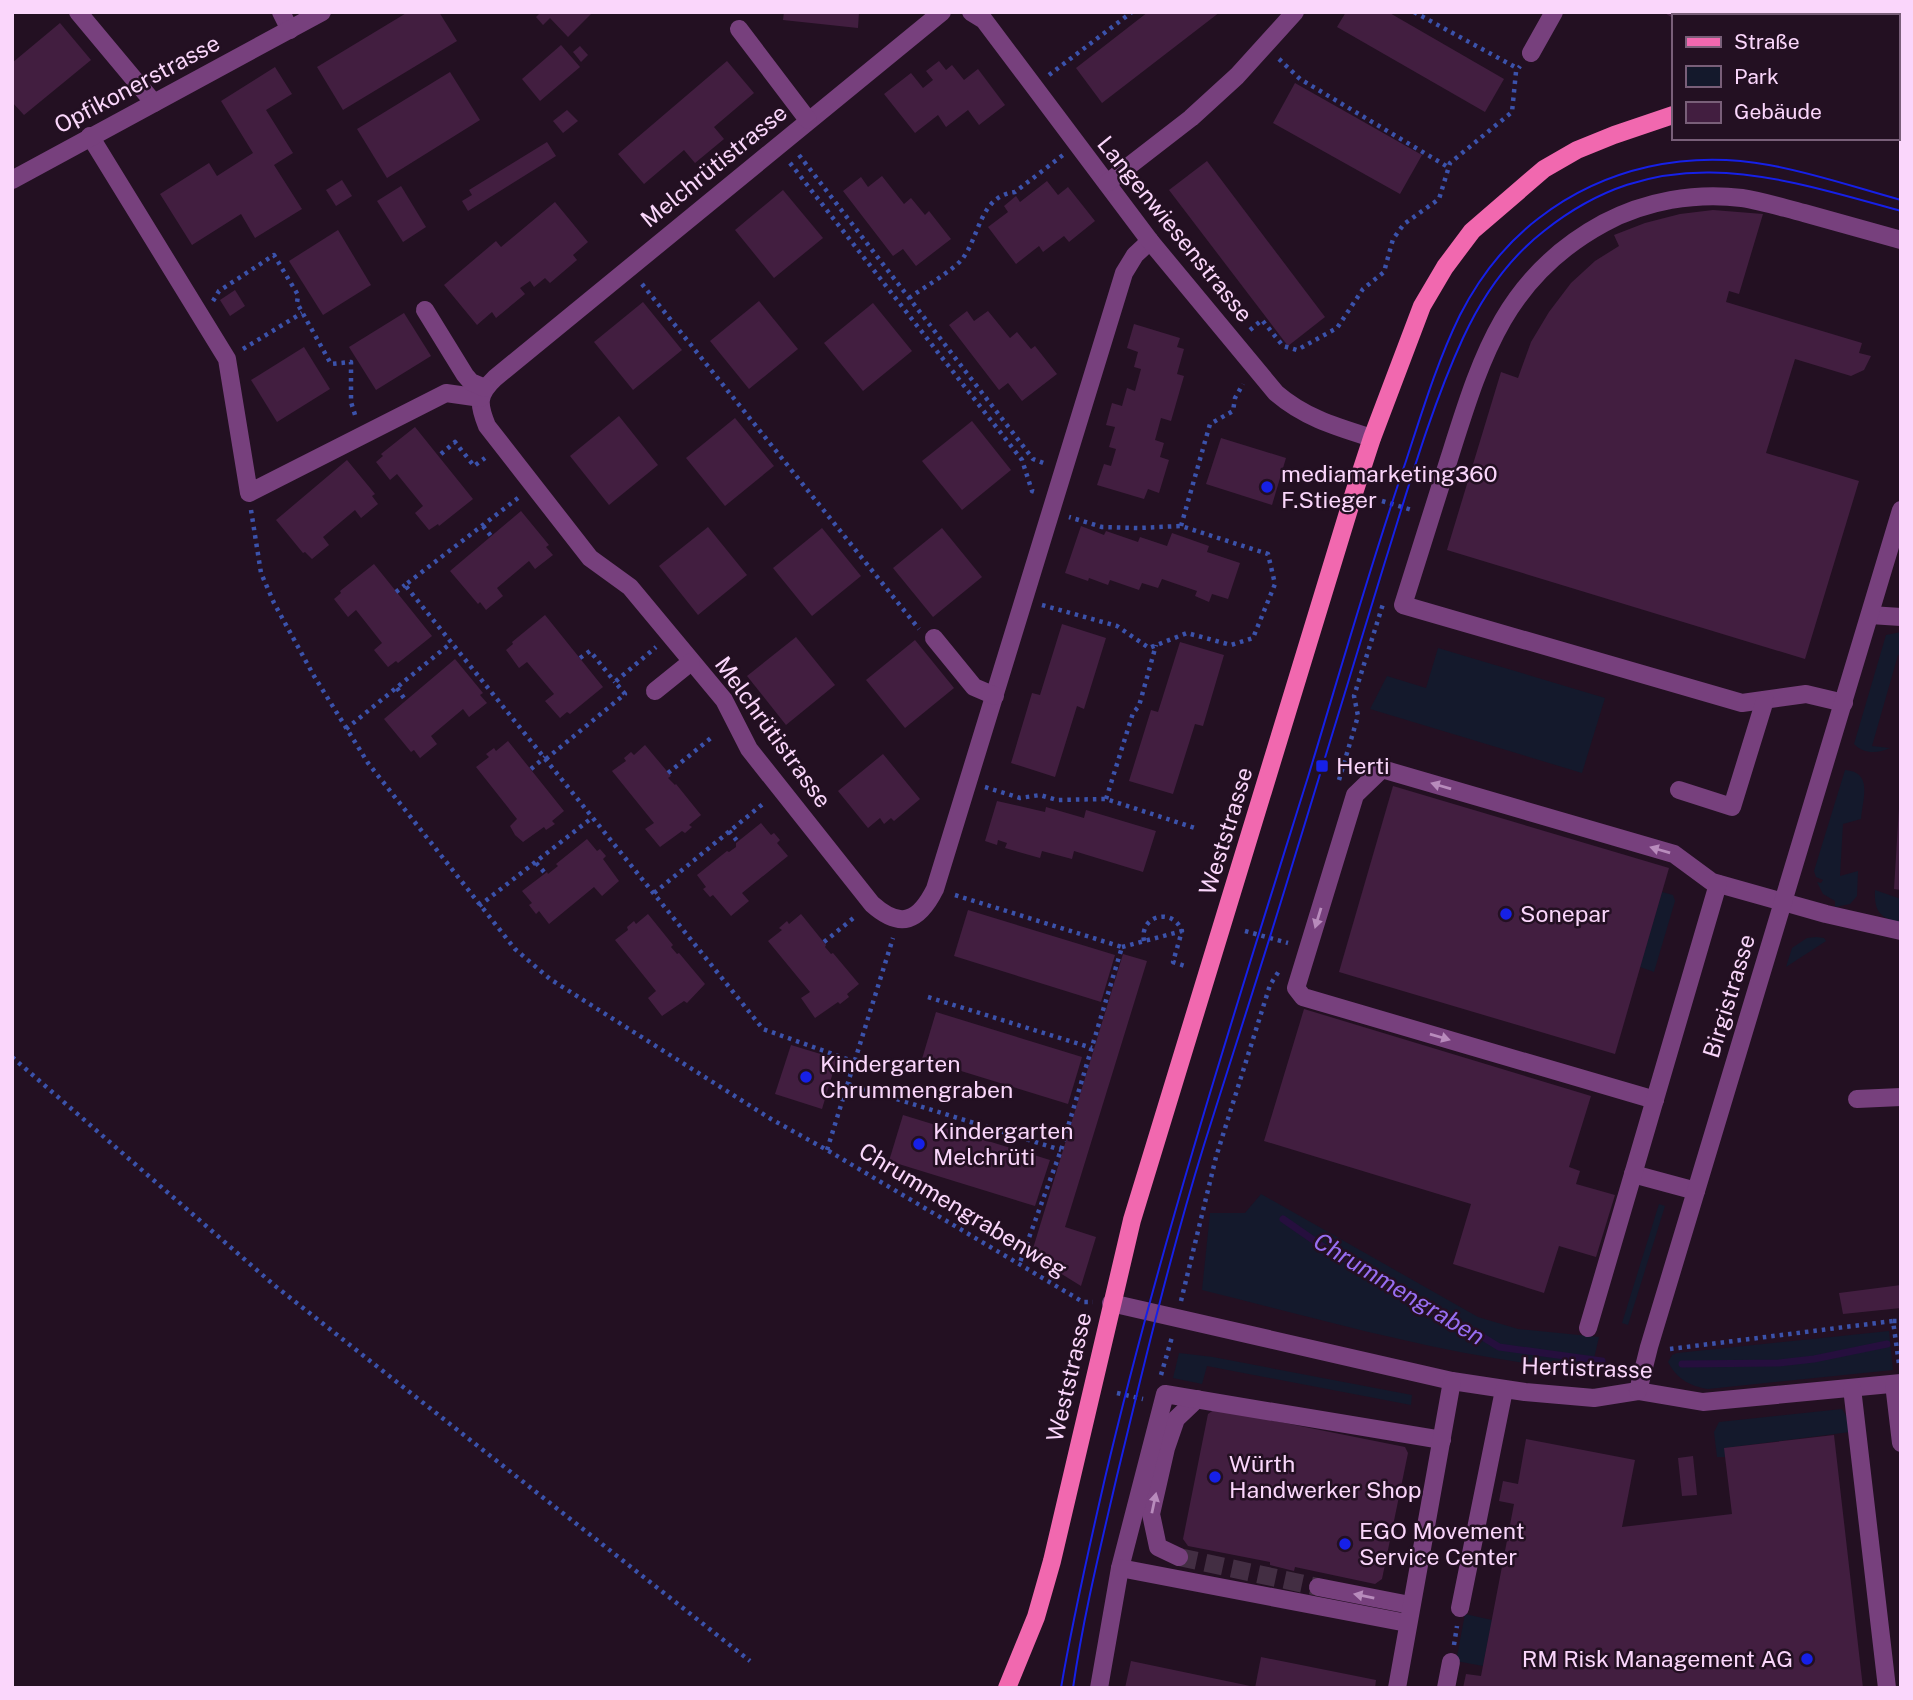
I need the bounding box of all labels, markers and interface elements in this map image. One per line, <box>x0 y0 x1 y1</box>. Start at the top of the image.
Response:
legend <box>1672 14 1899 140</box>
street label: Opfikonerstrasse <box>50 29 224 138</box>
text: Straße <box>1734 29 1800 54</box>
text: Park <box>1734 64 1779 89</box>
street label: Melchrütistrasse <box>635 98 792 233</box>
text: Gebäude <box>1734 99 1822 124</box>
street label: Langenwiesenstrasse <box>1092 130 1259 327</box>
place label: mediamarketing360 F.Stieger <box>1281 460 1498 513</box>
marker: mediamarketing360 F.Stieger <box>1259 479 1275 495</box>
street label: Melchrütistrasse <box>710 651 837 812</box>
place label: Herti <box>1336 752 1390 779</box>
marker: Herti <box>1314 758 1330 774</box>
street label: Weststrasse <box>1193 764 1258 898</box>
one-way arrow <box>1430 781 1451 791</box>
one-way arrow <box>1649 844 1670 854</box>
place label: Sonepar <box>1520 900 1610 927</box>
marker: Sonepar <box>1498 906 1514 922</box>
one-way arrow <box>1312 907 1322 928</box>
street label: Birgistrasse <box>1697 931 1760 1061</box>
one-way arrow <box>1430 1033 1451 1043</box>
place label: Kindergarten Chrummengraben <box>820 1050 1013 1103</box>
marker: Kindergarten Chrummengraben <box>798 1069 814 1085</box>
place label: Kindergarten Melchrüti <box>933 1117 1073 1170</box>
marker: Kindergarten Melchrüti <box>911 1136 927 1152</box>
street label: Chrummengrabenweg <box>854 1137 1072 1282</box>
water label: Chrummengraben <box>1309 1226 1490 1350</box>
street label: Weststrasse <box>1041 1310 1097 1444</box>
street label: Hertistrasse <box>1521 1352 1653 1383</box>
place label: Würth Handwerker Shop <box>1229 1450 1421 1503</box>
marker: Würth Handwerker Shop <box>1207 1469 1223 1485</box>
one-way arrow <box>1148 1492 1159 1514</box>
place label: EGO Movement Service Center <box>1359 1517 1525 1570</box>
marker: EGO Movement Service Center <box>1337 1536 1353 1552</box>
one-way arrow <box>1353 1590 1375 1601</box>
place label: RM Risk Management AG <box>1522 1645 1793 1672</box>
marker: RM Risk Management AG <box>1799 1651 1815 1667</box>

